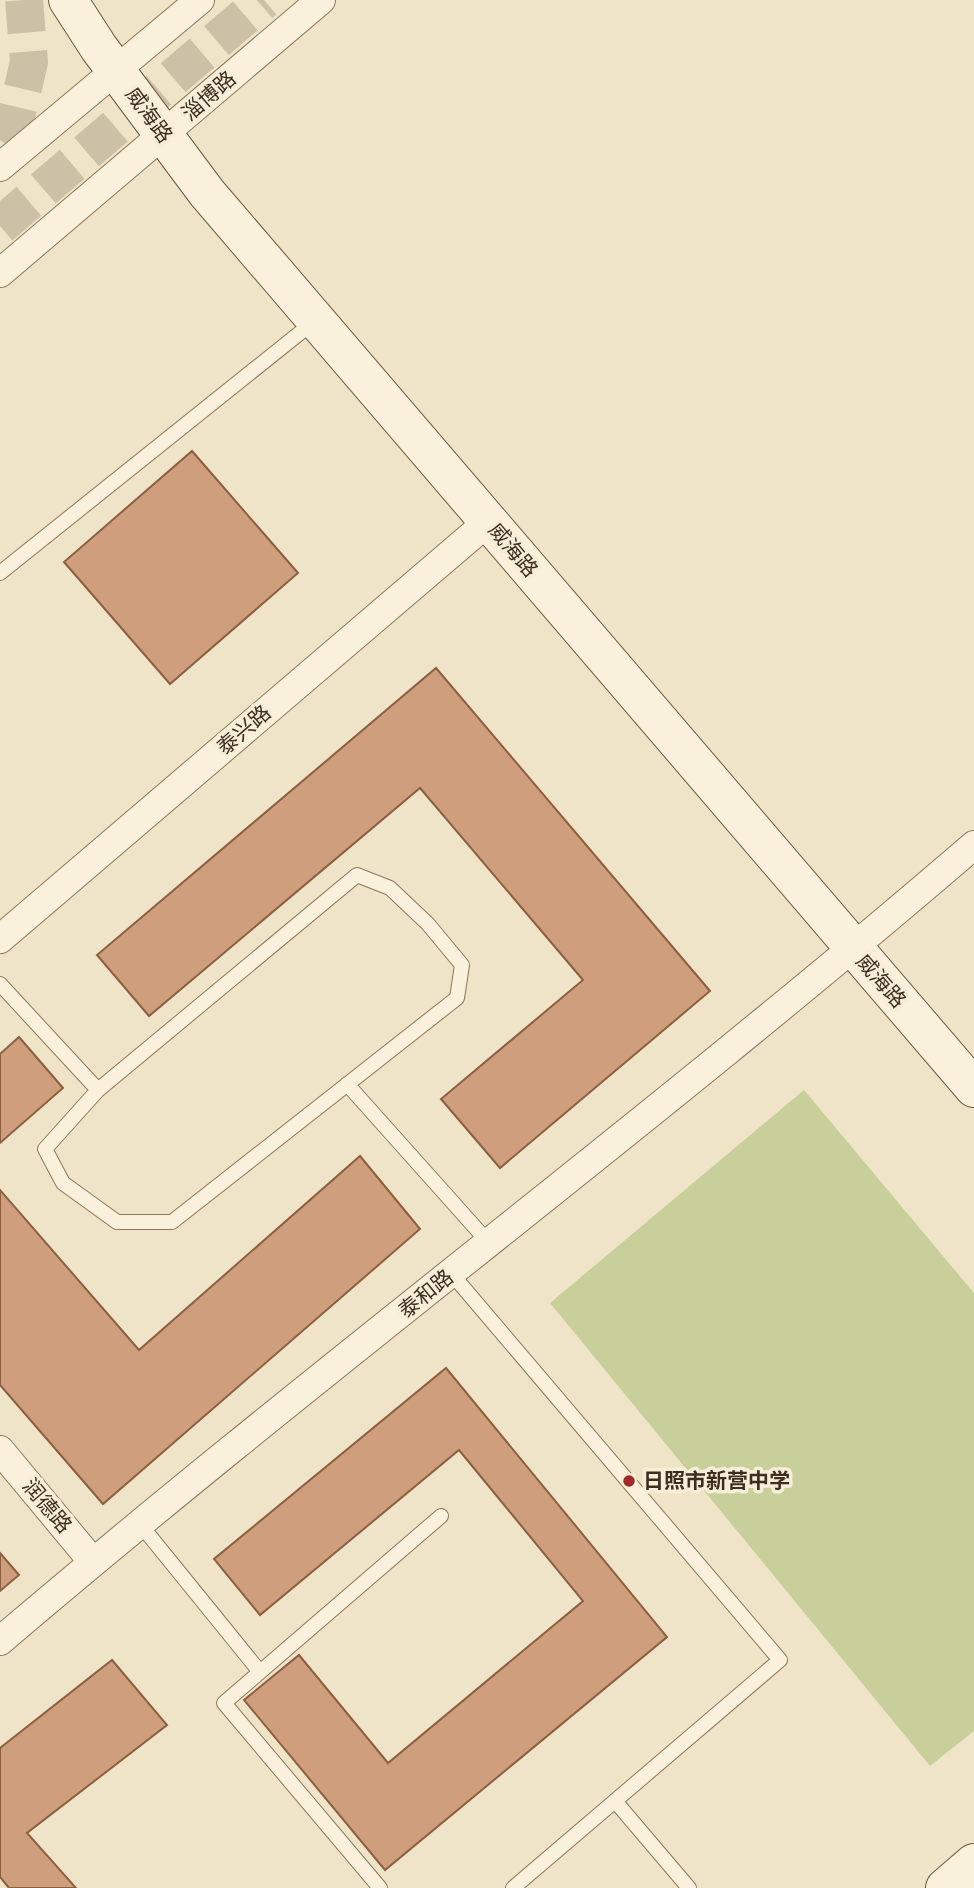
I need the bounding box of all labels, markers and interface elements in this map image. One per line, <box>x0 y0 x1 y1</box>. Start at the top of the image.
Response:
street label: 淄博路 <box>175 64 241 126</box>
street label: 威海路 <box>120 81 180 148</box>
street label: 威海路 <box>483 516 545 582</box>
street label: 泰兴路 <box>210 698 276 760</box>
street label: 威海路 <box>851 947 913 1013</box>
street label: 泰和路 <box>392 1263 459 1324</box>
place label: 日照市新营中学 <box>643 1466 790 1494</box>
street label: 润德路 <box>17 1472 79 1538</box>
marker: 日照市新营中学 <box>621 1473 637 1489</box>

